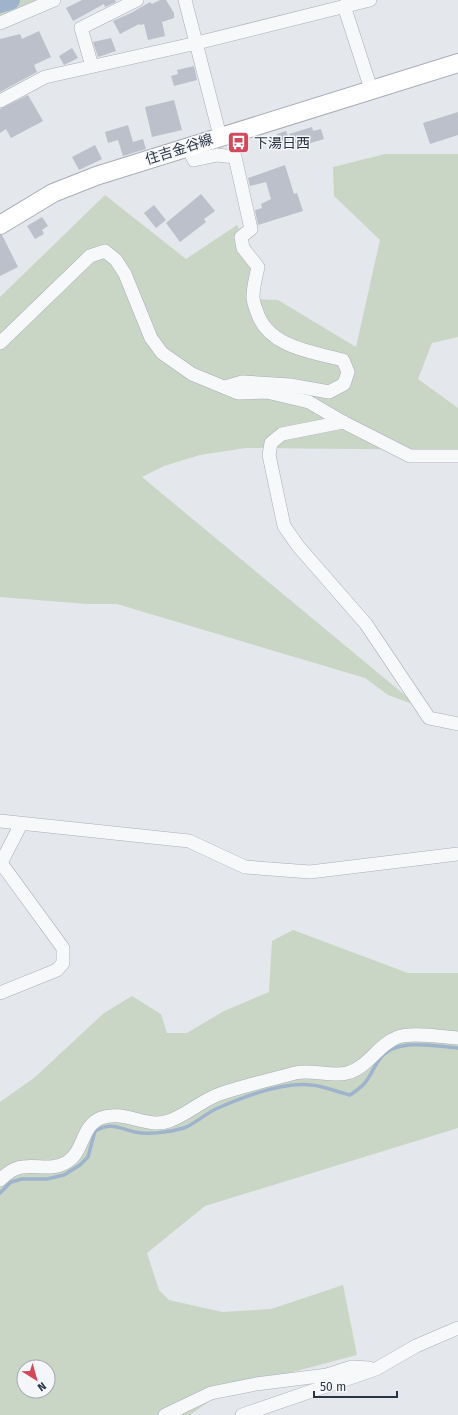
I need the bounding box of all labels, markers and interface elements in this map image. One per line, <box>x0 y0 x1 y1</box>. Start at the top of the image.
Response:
bus stop icon: 下湯日西 <box>226 130 252 156</box>
street label: 住吉金谷線 <box>143 131 215 168</box>
place label: 下湯日西 <box>254 135 310 152</box>
north arrow <box>16 1359 56 1399</box>
scale bar <box>314 1373 397 1399</box>
text: N <box>35 1379 49 1394</box>
text: 50 m <box>320 1380 346 1394</box>

